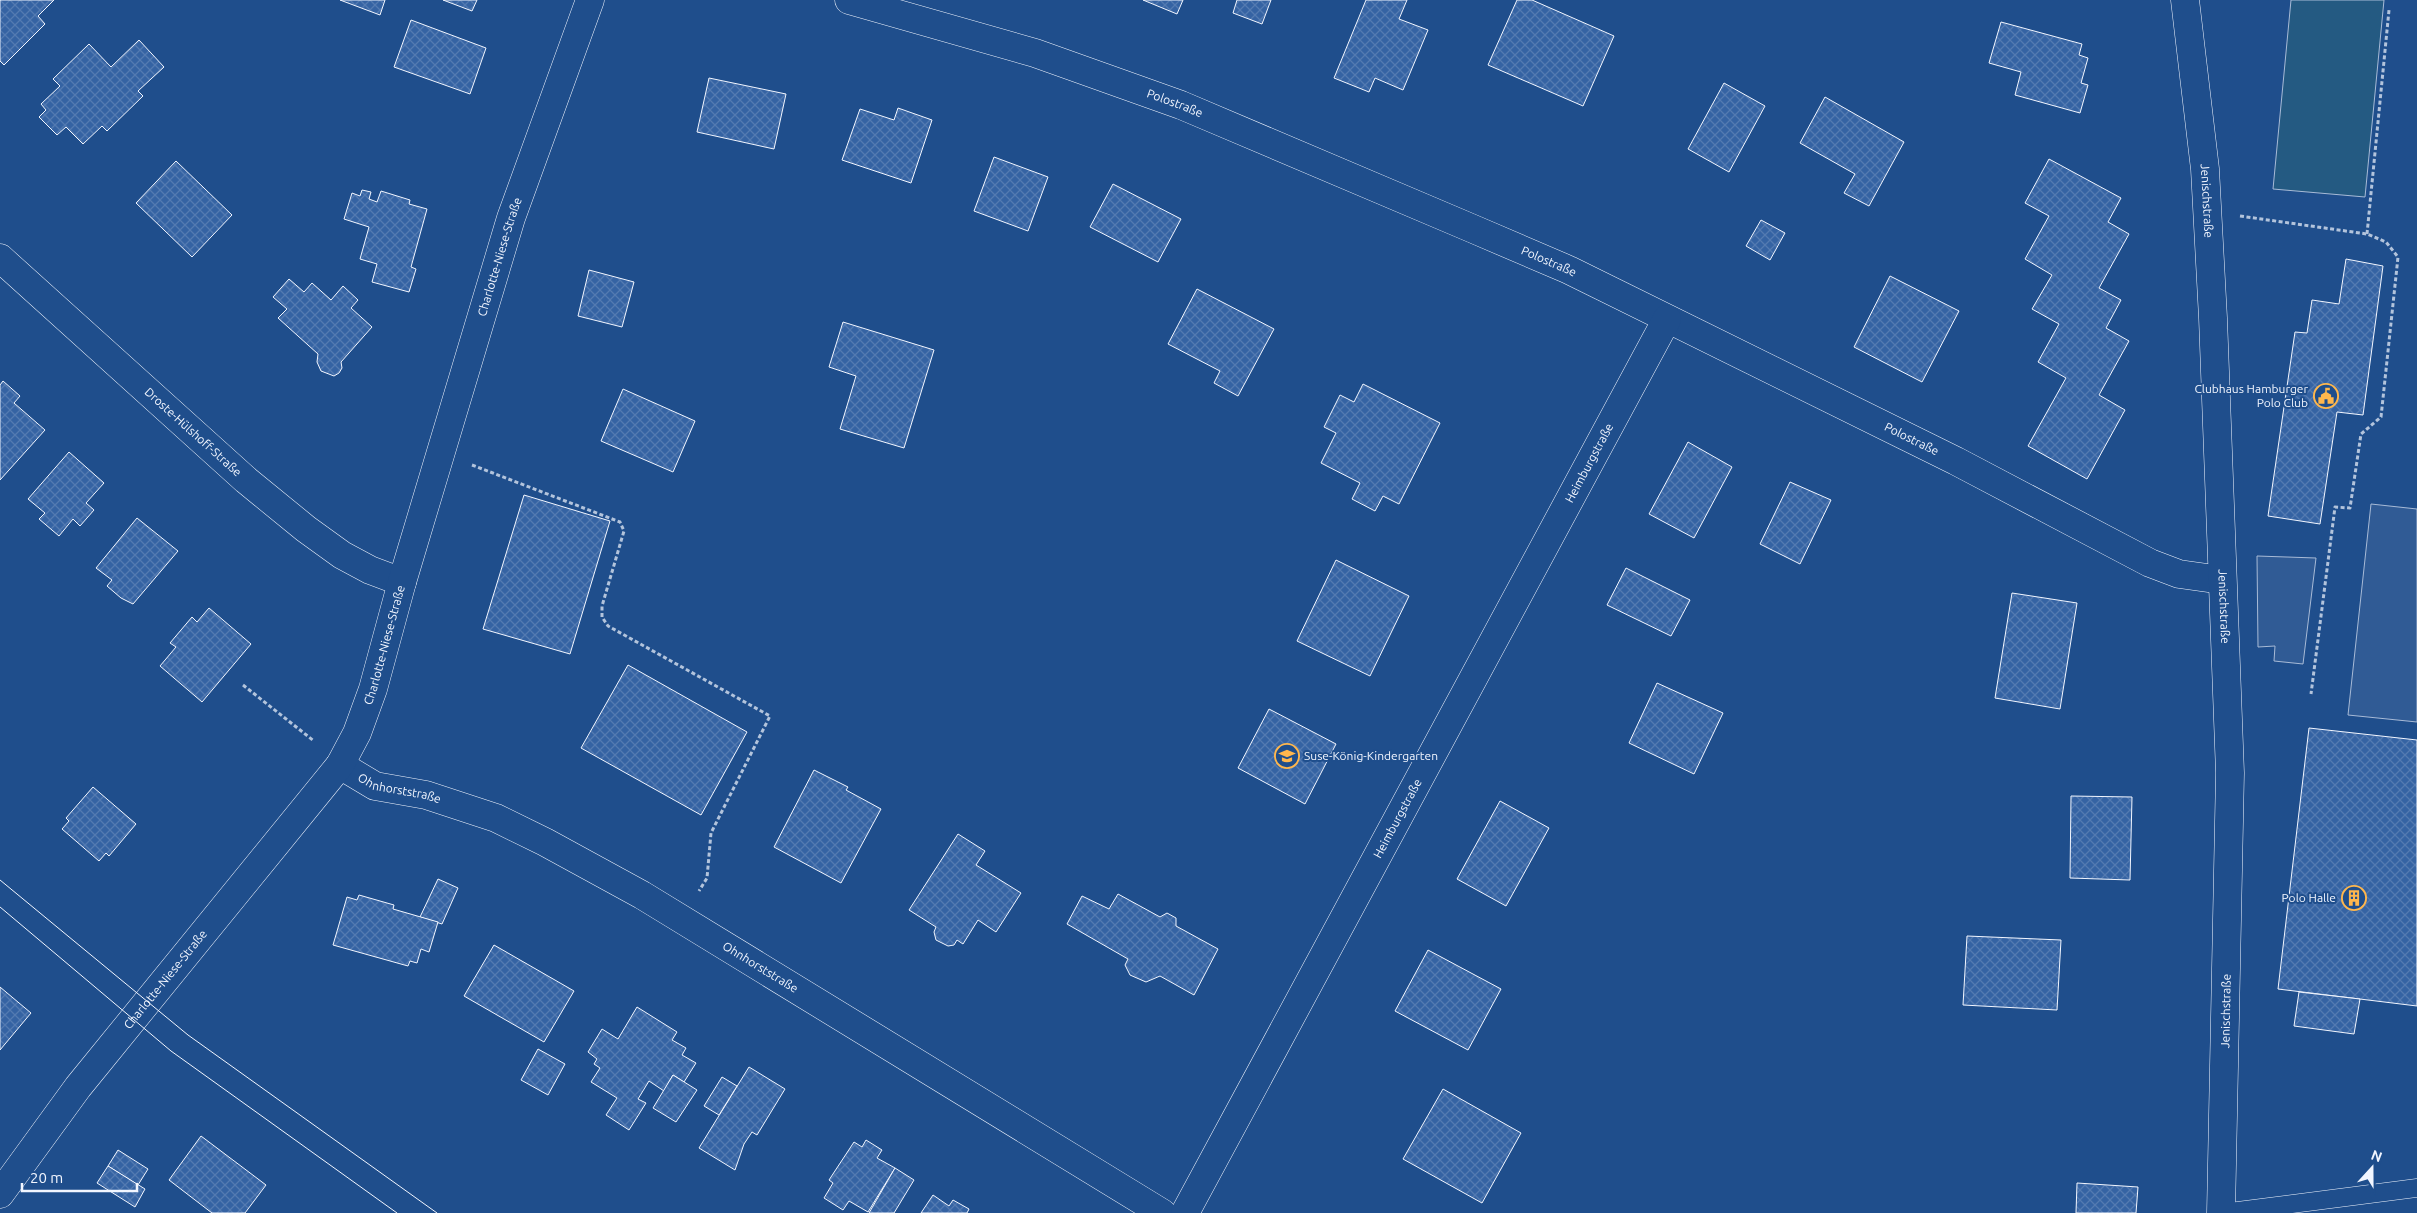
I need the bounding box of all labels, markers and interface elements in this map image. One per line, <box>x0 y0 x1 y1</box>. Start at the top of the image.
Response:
street label: Polostraße <box>1145 86 1205 120</box>
street label: Jenischstraße <box>2198 163 2216 238</box>
street label: Charlotte-Niese-Straße <box>475 195 524 318</box>
street label: Polostraße <box>1519 243 1579 279</box>
place label: Clubhaus Hamburger Polo Club <box>2194 382 2308 409</box>
public building icon: Clubhaus Hamburger Polo Club <box>2313 383 2339 409</box>
street label: Droste-Hülshoff-Straße <box>142 385 244 479</box>
street label: Polostraße <box>1883 420 1941 457</box>
street label: Heimburgstraße <box>1562 421 1616 505</box>
street label: Jenischstraße <box>2216 569 2232 644</box>
street label: Charlotte-Niese-Straße <box>361 584 407 707</box>
school or university icon: Suse-König-Kindergarten <box>1274 743 1300 769</box>
place label: Suse-König-Kindergarten <box>1304 749 1438 762</box>
street label: Ohnhorststraße <box>356 770 443 805</box>
street label: Heimburgstraße <box>1371 777 1424 860</box>
building icon: Polo Halle <box>2341 885 2367 911</box>
place label: Polo Halle <box>2282 891 2336 904</box>
street label: Charlotte-Niese-Straße <box>121 927 209 1031</box>
street label: Ohnhorststraße <box>720 939 801 995</box>
street label: Jenischstraße <box>2218 974 2233 1048</box>
north arrow <box>2347 1143 2397 1193</box>
text: N <box>2369 1147 2384 1165</box>
scale bar <box>22 1160 138 1192</box>
text: 20 m <box>30 1169 63 1186</box>

